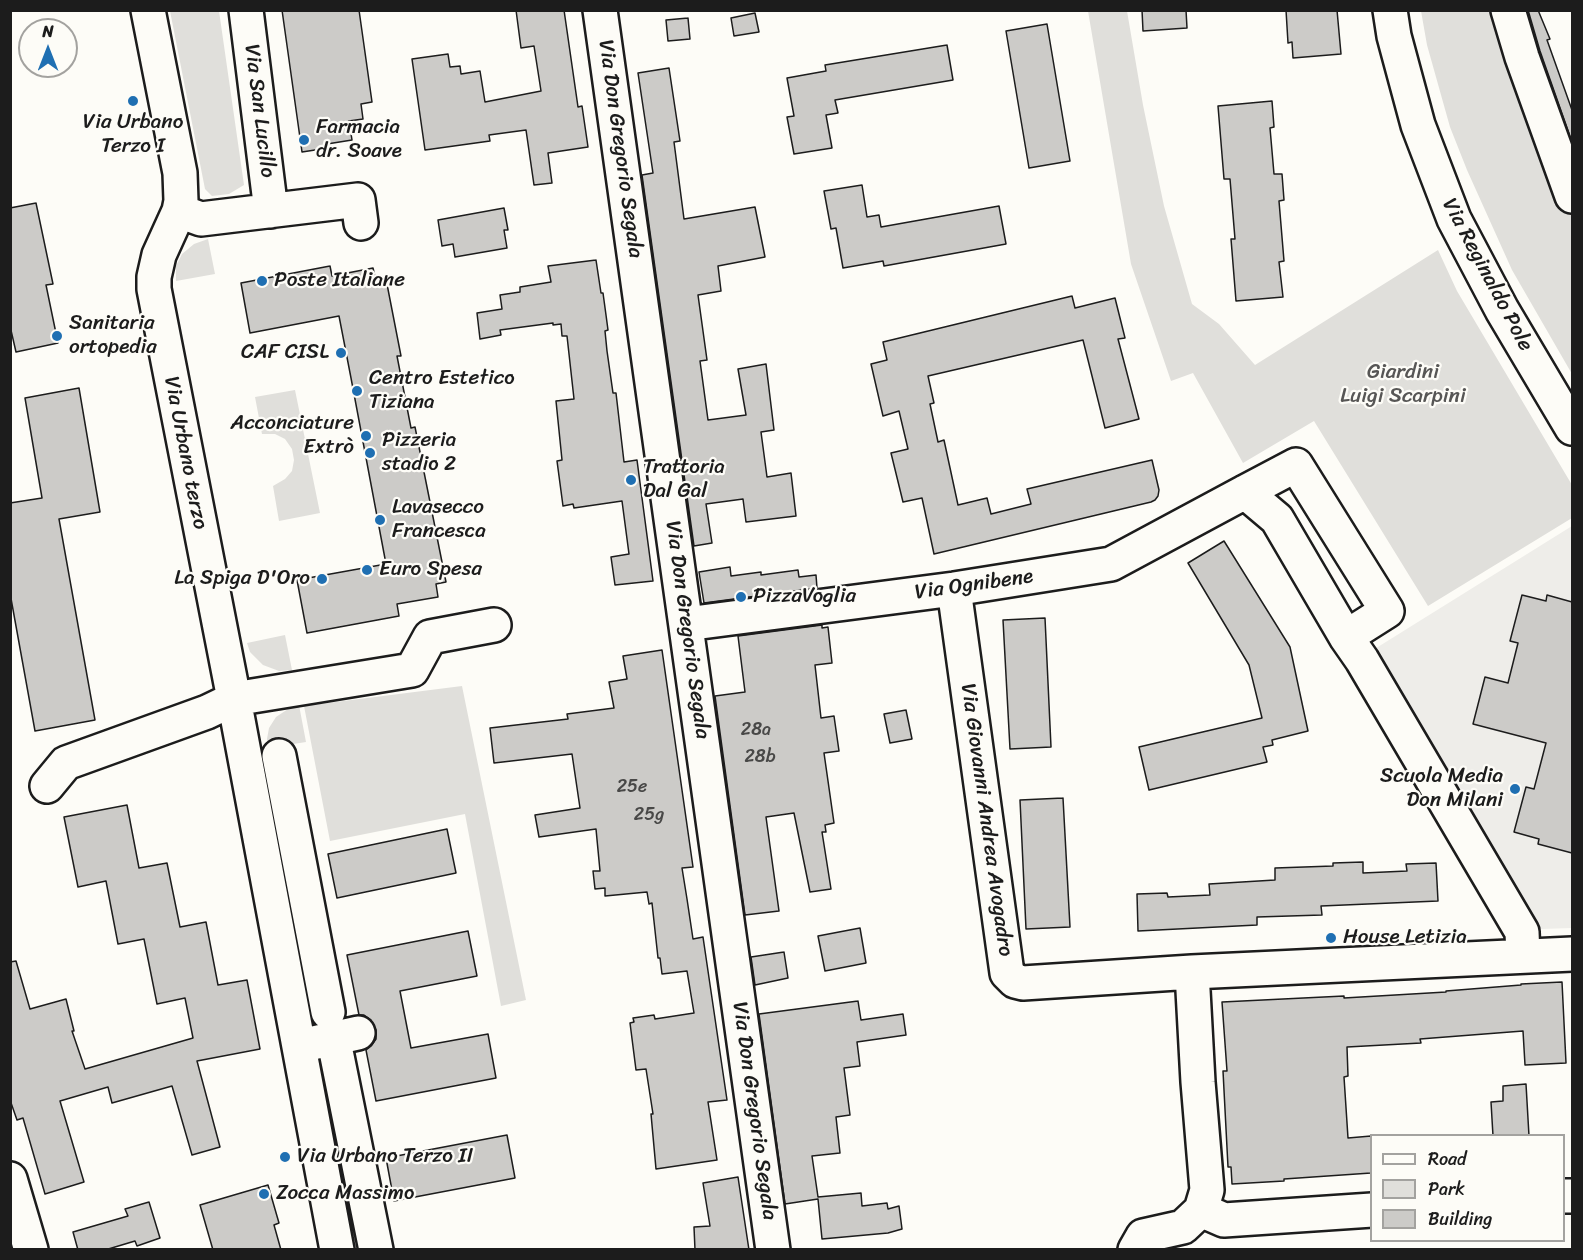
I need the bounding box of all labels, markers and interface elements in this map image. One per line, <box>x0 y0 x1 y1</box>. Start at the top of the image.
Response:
text: N <box>42 17 54 46</box>
north arrow <box>18 18 78 78</box>
street label: Via Don Gregorio Segala <box>592 38 648 260</box>
street label: Via San Lucillo <box>238 43 280 179</box>
marker: Via Urbano Terzo I <box>126 94 140 108</box>
place label: Via Urbano Terzo I <box>83 110 183 160</box>
place label: Farmacia dr. Soave <box>316 115 402 165</box>
marker: Farmacia dr. Soave <box>297 133 311 147</box>
street label: Via Reginaldo Pole <box>1436 194 1538 356</box>
place label: Poste Italiane <box>274 268 405 294</box>
marker: Poste Italiane <box>255 274 269 288</box>
place label: Sanitaria ortopedia <box>69 311 157 361</box>
marker: Sanitaria ortopedia <box>50 329 64 343</box>
place label: CAF CISL <box>241 340 329 366</box>
marker: CAF CISL <box>334 346 348 360</box>
park label: Giardini Luigi Scarpini <box>1340 360 1466 410</box>
place label: Centro Estetico Tiziana <box>369 366 515 416</box>
street label: Via Urbano terzo <box>158 374 212 532</box>
marker: Centro Estetico Tiziana <box>350 384 364 398</box>
place label: Acconciature Extrò <box>231 411 354 461</box>
place label: Pizzeria stadio 2 <box>382 428 456 478</box>
marker: Acconciature Extrò <box>359 429 373 443</box>
marker: Pizzeria stadio 2 <box>363 446 377 460</box>
place label: Trattoria Dal Gal <box>643 455 725 505</box>
marker: Trattoria Dal Gal <box>624 473 638 487</box>
place label: Lavasecco Francesca <box>392 495 486 545</box>
marker: Lavasecco Francesca <box>373 513 387 527</box>
street label: Via Don Gregorio Segala <box>659 519 715 741</box>
place label: Euro Spesa <box>379 557 482 583</box>
marker: Euro Spesa <box>360 563 374 577</box>
street label: Via Ognibene <box>913 564 1035 606</box>
place label: La Spiga D'Oro <box>174 566 310 592</box>
marker: La Spiga D'Oro <box>315 572 329 586</box>
place label: PizzaVoglia <box>753 584 856 610</box>
marker: PizzaVoglia <box>734 590 748 604</box>
street label: Via Giovanni Andrea Avogadro <box>954 682 1018 958</box>
house number: 28a <box>741 719 771 741</box>
house number: 28b <box>744 746 776 768</box>
place label: Scuola Media Don Milani <box>1380 764 1503 814</box>
house number: 25e <box>617 776 647 798</box>
marker: Scuola Media Don Milani <box>1508 782 1522 796</box>
house number: 25g <box>634 804 664 826</box>
place label: House Letizia <box>1343 925 1467 951</box>
marker: House Letizia <box>1324 931 1338 945</box>
street label: Via Don Gregorio Segala <box>726 1000 782 1222</box>
legend <box>1370 1134 1565 1242</box>
text: Road <box>1428 1143 1467 1175</box>
place label: Via Urbano Terzo II <box>297 1144 473 1170</box>
marker: Via Urbano Terzo II <box>278 1150 292 1164</box>
text: Park <box>1428 1173 1465 1205</box>
place label: Zocca Massimo <box>276 1181 414 1207</box>
marker: Zocca Massimo <box>257 1187 271 1201</box>
text: Building <box>1428 1203 1492 1235</box>

